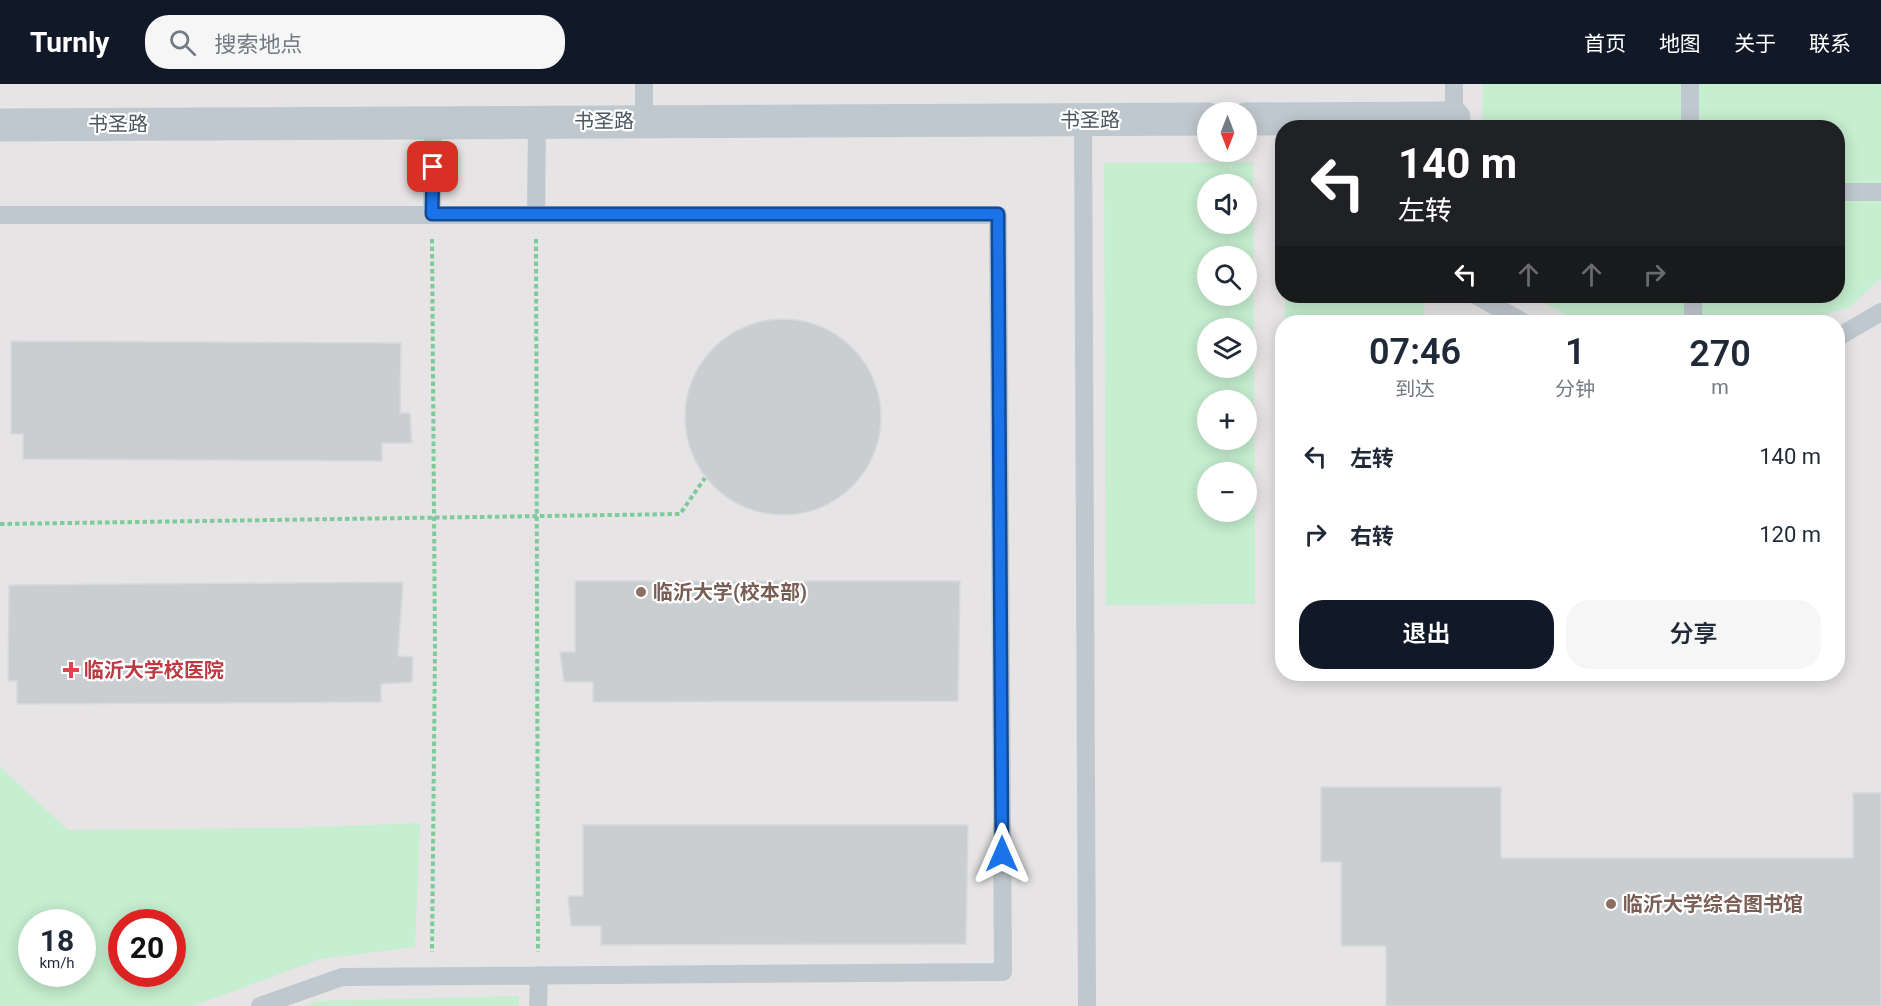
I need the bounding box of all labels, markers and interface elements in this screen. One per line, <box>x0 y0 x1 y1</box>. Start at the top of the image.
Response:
search box <box>145 15 565 69</box>
text: Turnly <box>30 26 109 59</box>
icon: search <box>166 26 199 59</box>
text: 搜索地点 <box>214 32 302 57</box>
text: 首页 <box>1584 32 1626 56</box>
text: 地图 <box>1659 32 1701 56</box>
text: 关于 <box>1734 32 1776 56</box>
text: 联系 <box>1809 32 1851 56</box>
north arrow <box>1197 102 1257 162</box>
map controls <box>1197 102 1257 522</box>
street label: 书圣路 <box>1060 108 1120 132</box>
street label: 书圣路 <box>574 109 634 133</box>
street label: 书圣路 <box>88 112 148 136</box>
text: 140 m <box>1398 139 1517 188</box>
pin <box>407 141 458 192</box>
icon: left <box>1299 144 1377 222</box>
icon: arrive <box>416 150 449 183</box>
button: sound <box>1197 174 1257 234</box>
text: 左转 <box>1398 195 1452 227</box>
button: search <box>1197 246 1257 306</box>
icon: left <box>1449 258 1482 291</box>
icon: ahead <box>1512 258 1545 291</box>
icon: ahead <box>1575 258 1608 291</box>
icon: right <box>1638 258 1671 291</box>
button: layers <box>1197 318 1257 378</box>
text: 07:46 <box>1369 331 1461 373</box>
text: 1 <box>1565 331 1585 373</box>
text: 270 <box>1689 333 1751 375</box>
text: m <box>1711 375 1729 399</box>
text: 到达 <box>1395 377 1435 401</box>
text: 分钟 <box>1555 377 1595 401</box>
button: + <box>1197 390 1257 450</box>
icon: left <box>1299 440 1332 473</box>
text: 140 m <box>1759 444 1821 469</box>
text: 左转 <box>1350 446 1394 471</box>
button: − <box>1197 462 1257 522</box>
icon: right <box>1299 518 1332 551</box>
text: 120 m <box>1759 522 1821 547</box>
text: 右转 <box>1350 524 1394 549</box>
place label: 临沂大学(校本部) <box>653 580 807 604</box>
marker: 临沂大学(校本部) <box>634 585 648 599</box>
button: 退出 <box>1299 600 1554 669</box>
button: 分享 <box>1566 600 1821 669</box>
place label: 临沂大学校医院 <box>84 658 224 682</box>
marker: 临沂大学校医院 <box>62 661 80 679</box>
position arrow <box>970 822 1034 886</box>
place label: 临沂大学综合图书馆 <box>1623 892 1803 916</box>
marker: 临沂大学综合图书馆 <box>1604 897 1618 911</box>
speed limit sign: 20 <box>108 909 186 987</box>
text: 18 <box>40 923 74 958</box>
text: km/h <box>39 954 75 972</box>

